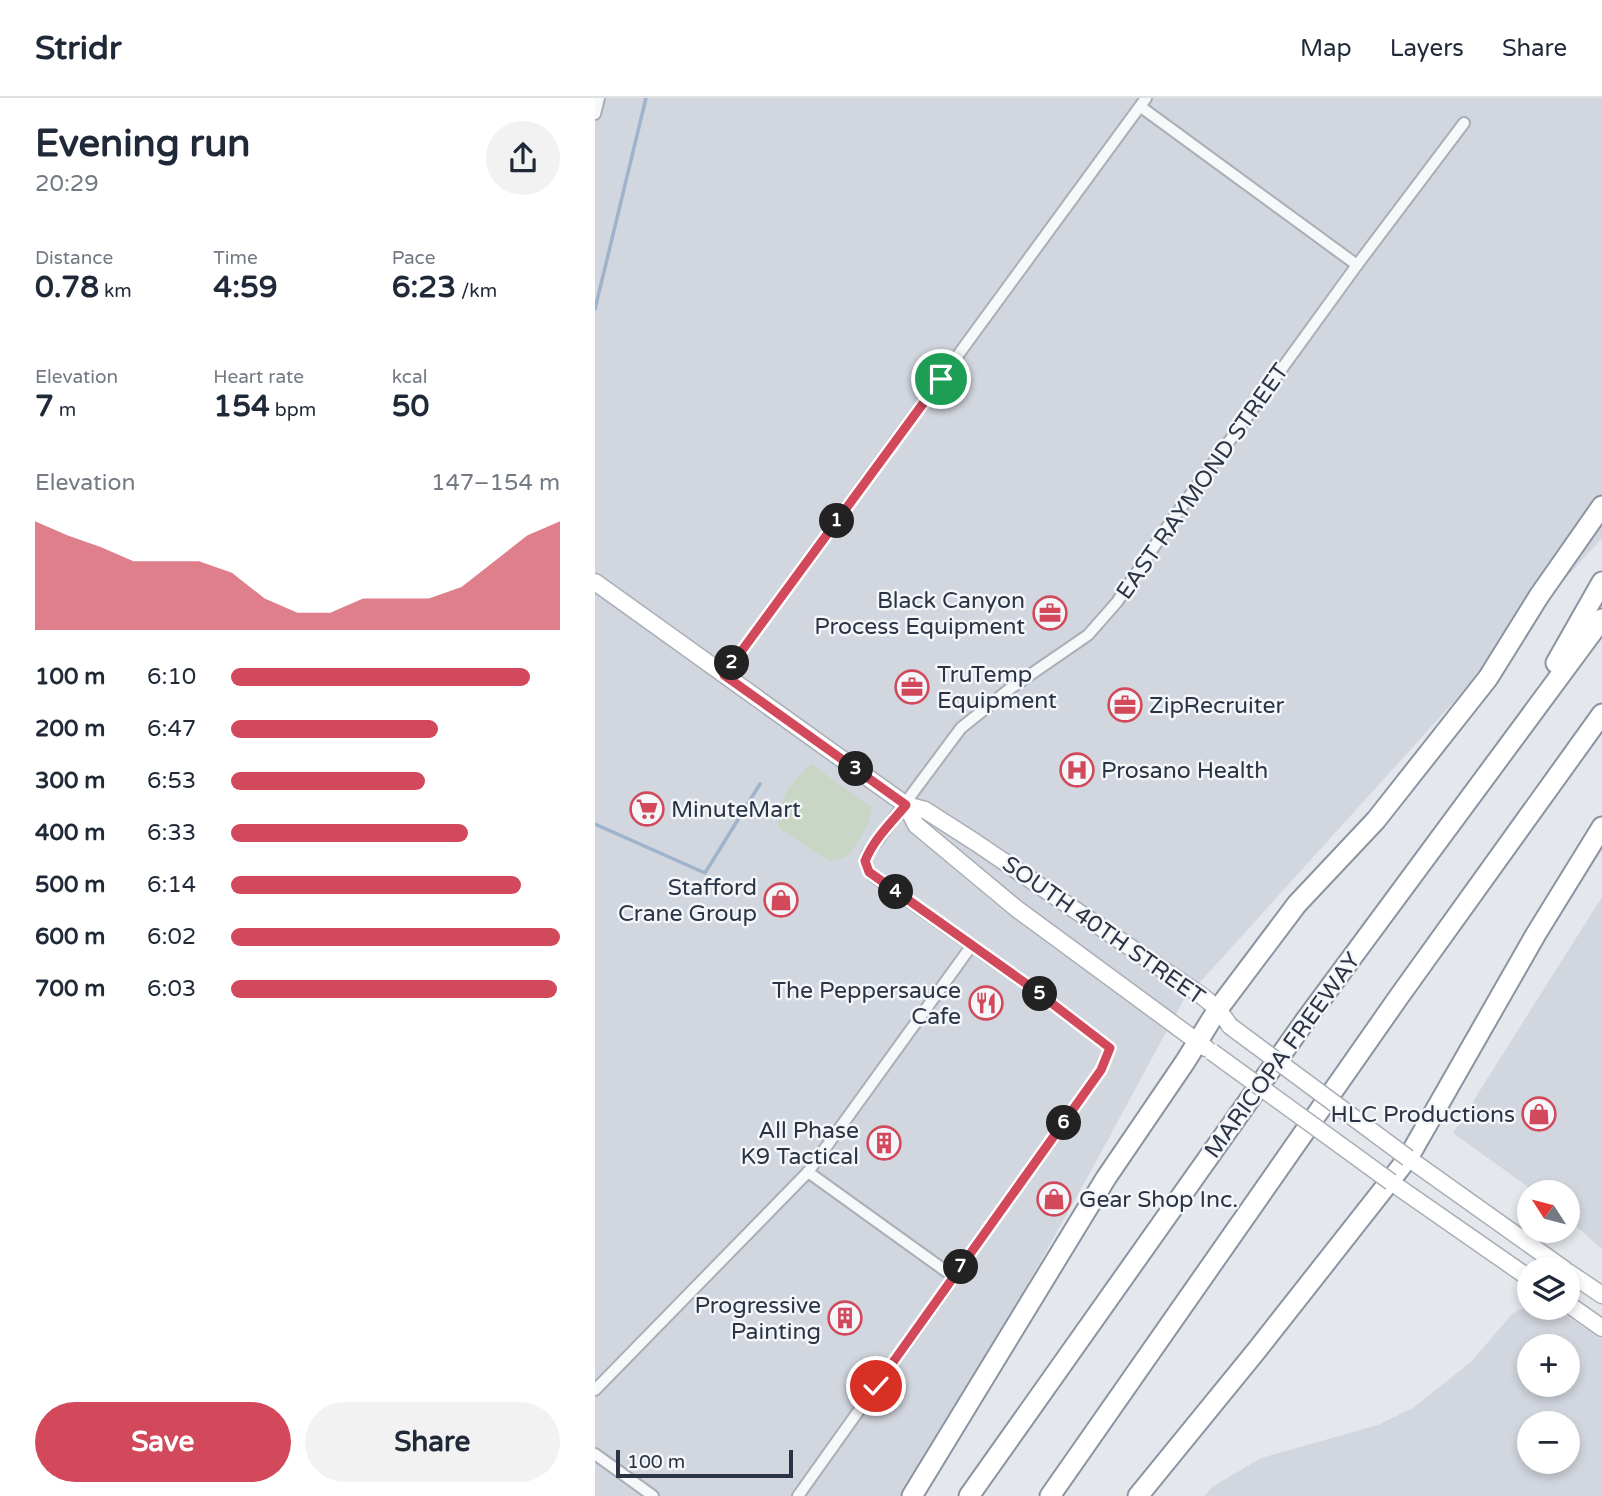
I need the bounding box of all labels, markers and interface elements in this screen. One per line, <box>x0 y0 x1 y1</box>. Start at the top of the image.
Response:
text: Stridr <box>35 29 122 68</box>
text: Map <box>1300 34 1352 63</box>
text: Layers <box>1390 34 1464 63</box>
text: Share <box>1502 34 1567 63</box>
text: Evening run <box>35 121 250 167</box>
button: share <box>486 121 560 195</box>
text: 20:29 <box>35 170 99 198</box>
text: Distance <box>35 247 113 269</box>
text: Time <box>213 247 258 269</box>
text: Pace <box>392 247 435 269</box>
text: 0.78 <box>35 269 99 306</box>
text: 4:59 <box>213 269 278 306</box>
text: 6:23 <box>392 269 456 306</box>
text: km <box>99 280 132 302</box>
text: /km <box>456 280 497 302</box>
pin <box>911 349 971 409</box>
street label: EAST RAYMOND STREET <box>1111 358 1295 605</box>
icon: arrive <box>922 360 960 398</box>
text: Elevation <box>35 366 118 388</box>
text: Heart rate <box>213 366 304 388</box>
text: kcal <box>392 366 427 388</box>
text: 7 <box>35 388 54 425</box>
text: 154 <box>213 388 270 425</box>
text: 50 <box>392 388 429 425</box>
text: m <box>54 399 76 421</box>
text: bpm <box>270 399 316 421</box>
text: Elevation <box>35 469 136 497</box>
text: 147–154 m <box>431 469 560 497</box>
pin: 1 <box>819 504 855 538</box>
text: 1 <box>831 509 842 531</box>
place label: Black Canyon Process Equipment <box>814 587 1025 641</box>
office icon: Black Canyon Process Equipment <box>1031 594 1069 632</box>
pin: 2 <box>715 646 749 680</box>
text: 2 <box>726 651 737 673</box>
place label: TruTemp Equipment <box>937 661 1057 715</box>
text: 100 m <box>35 663 105 691</box>
text: 6:10 <box>147 663 196 691</box>
office icon: TruTemp Equipment <box>893 668 931 706</box>
office icon: ZipRecruiter <box>1106 686 1144 724</box>
place label: ZipRecruiter <box>1149 692 1284 720</box>
text: 200 m <box>35 715 105 743</box>
text: 6:47 <box>147 715 196 743</box>
hospital icon: Prosano Health <box>1058 751 1096 789</box>
pin: 3 <box>839 752 873 786</box>
text: 3 <box>850 757 861 779</box>
place label: Prosano Health <box>1101 757 1268 785</box>
text: 300 m <box>35 767 105 795</box>
text: 6:53 <box>147 767 196 795</box>
supermarket icon: MinuteMart <box>628 790 666 828</box>
place label: MinuteMart <box>671 796 801 824</box>
text: 400 m <box>35 819 105 847</box>
text: 6:33 <box>147 819 196 847</box>
street label: SOUTH 40TH STREET <box>997 850 1210 1011</box>
text: 500 m <box>35 871 105 899</box>
text: 6:14 <box>147 871 196 899</box>
place label: Stafford Crane Group <box>618 874 757 928</box>
pin: 4 <box>879 874 913 910</box>
text: 4 <box>890 880 901 902</box>
shop icon: Stafford Crane Group <box>762 881 800 919</box>
text: 600 m <box>35 923 105 951</box>
text: 6:02 <box>147 923 196 951</box>
street label: MARICOPA FREEWAY <box>1199 947 1367 1164</box>
text: 700 m <box>35 975 105 1003</box>
text: 6:03 <box>147 975 196 1003</box>
pin: 5 <box>1023 976 1057 1012</box>
place label: The Peppersauce Cafe <box>772 977 961 1031</box>
text: 5 <box>1034 982 1045 1004</box>
restaurant icon: The Peppersauce Cafe <box>967 984 1005 1022</box>
shop icon: HLC Productions <box>1520 1095 1558 1133</box>
place label: HLC Productions <box>1330 1101 1515 1129</box>
pin: 6 <box>1047 1105 1081 1140</box>
text: 6 <box>1058 1111 1069 1133</box>
place label: All Phase K9 Tactical <box>740 1117 859 1171</box>
building icon: All Phase K9 Tactical <box>865 1124 903 1162</box>
shop icon: Gear Shop Inc. <box>1035 1180 1073 1218</box>
north arrow <box>1517 1180 1580 1242</box>
map controls <box>1517 1180 1580 1474</box>
place label: Gear Shop Inc. <box>1079 1186 1238 1214</box>
pin: 7 <box>943 1250 979 1284</box>
text: 7 <box>955 1255 966 1277</box>
button: layers <box>1517 1257 1580 1320</box>
place label: Progressive Painting <box>694 1292 821 1346</box>
building icon: Progressive Painting <box>826 1299 864 1337</box>
button: + <box>1517 1334 1580 1397</box>
pin <box>846 1356 906 1416</box>
icon: check <box>857 1367 895 1405</box>
button: Save <box>35 1402 291 1482</box>
button: Share <box>305 1402 560 1482</box>
button: − <box>1517 1411 1580 1474</box>
scale bar <box>616 1447 793 1479</box>
text: 100 m <box>627 1451 685 1473</box>

